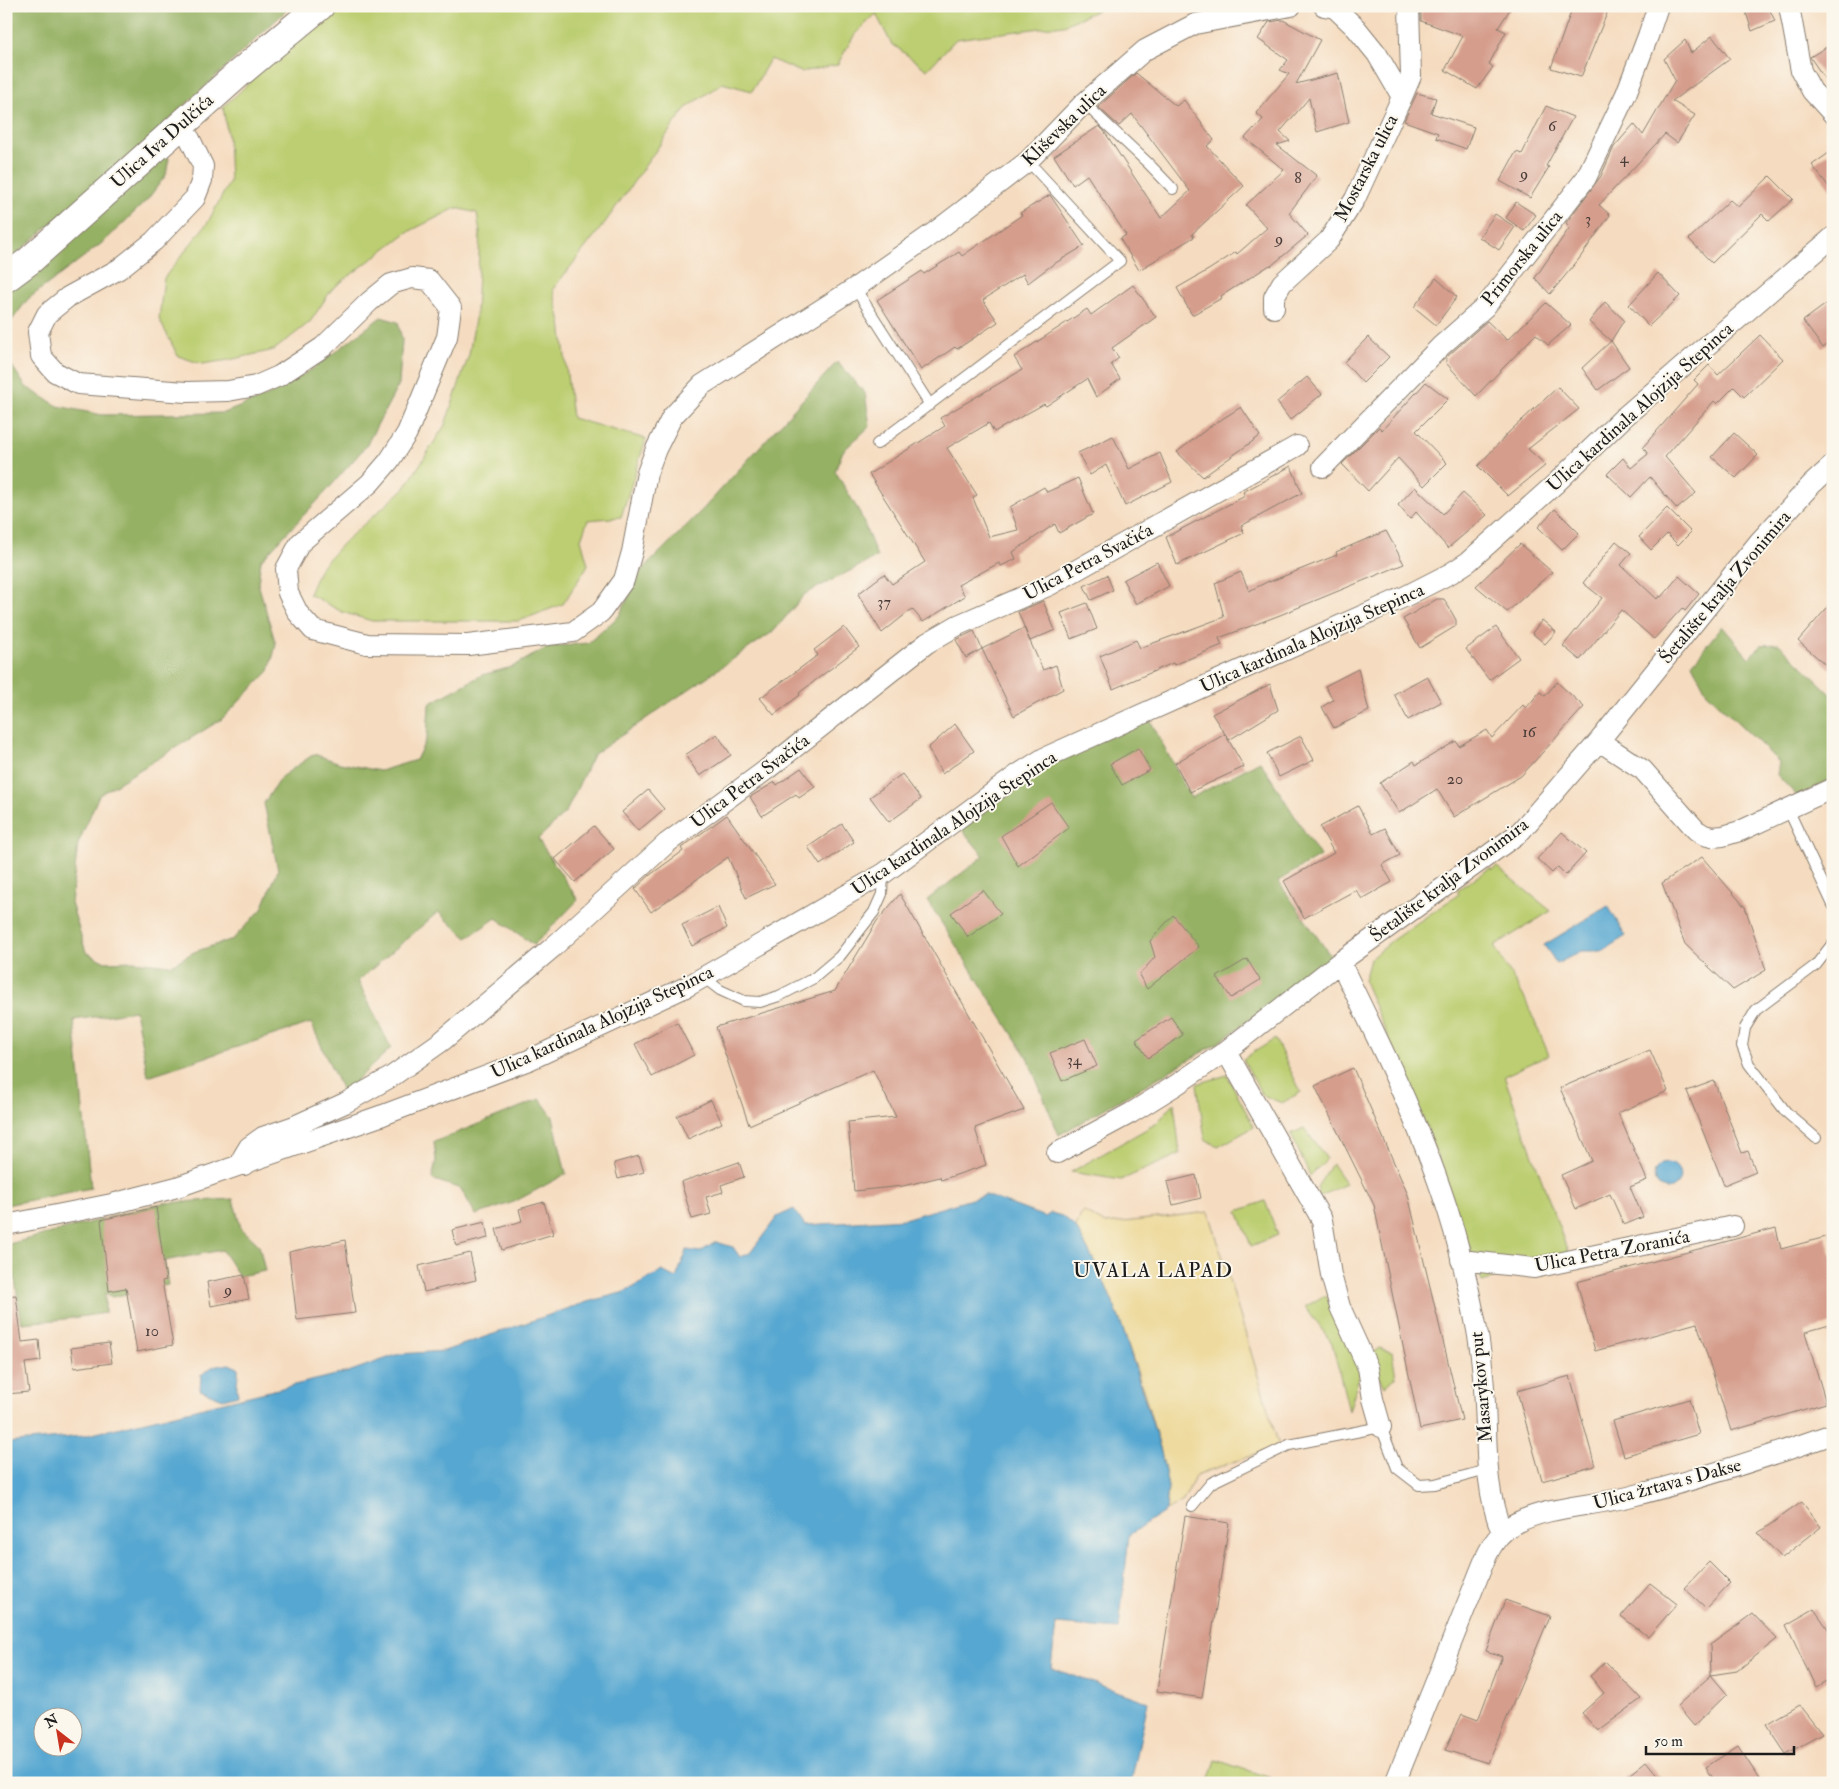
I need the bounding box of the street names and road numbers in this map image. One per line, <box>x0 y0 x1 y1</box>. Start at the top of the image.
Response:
street label: Kliševska ulica <box>1017 79 1111 171</box>
street label: Ulica Iva Dulčića <box>105 88 219 194</box>
street label: Mostarska ulica <box>1329 110 1403 226</box>
street label: Primorska ulica <box>1476 205 1568 311</box>
street label: Ulica kardinala Alojzija Stepinca <box>1542 317 1739 498</box>
street label: Šetalište kralja Zvonimira <box>1652 504 1796 669</box>
street label: Ulica Petra Svačića <box>1019 518 1157 606</box>
street label: Ulica kardinala Alojzija Stepinca <box>1196 578 1428 699</box>
street label: Ulica Petra Svačića <box>686 728 815 834</box>
street label: Ulica kardinala Alojzija Stepinca <box>847 745 1062 902</box>
street label: Šetalište kralja Zvonimira <box>1364 811 1533 948</box>
street label: Ulica kardinala Alojzija Stepinca <box>487 960 718 1085</box>
street label: Ulica Petra Zoranića <box>1532 1224 1692 1278</box>
street label: Masarykov put <box>1464 1330 1499 1443</box>
street label: Ulica žrtava s Dakse <box>1590 1453 1744 1515</box>

